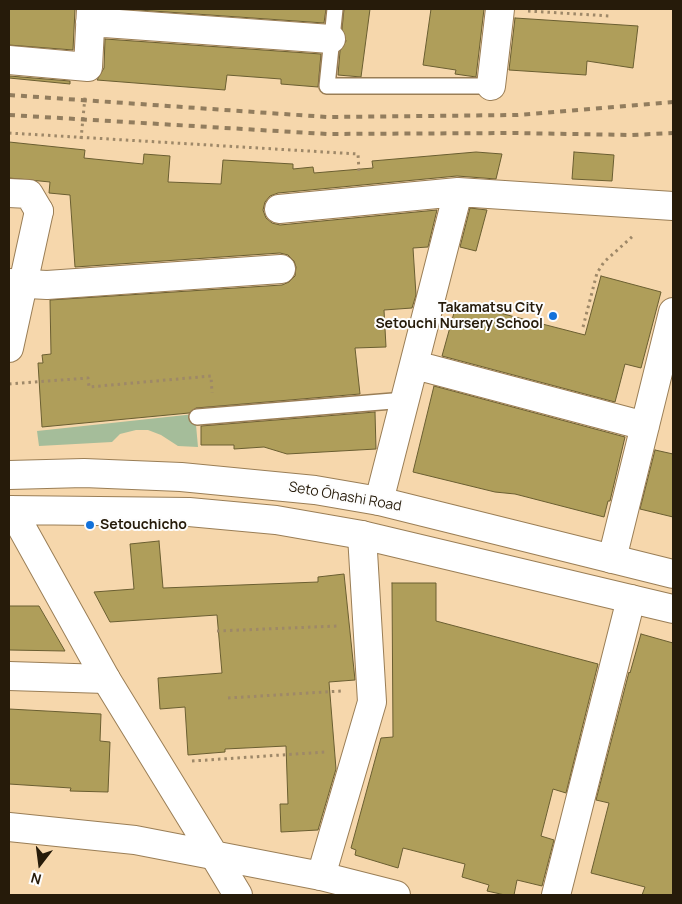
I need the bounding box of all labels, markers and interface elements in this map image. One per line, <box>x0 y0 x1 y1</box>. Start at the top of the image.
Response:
place label: Takamatsu City Setouchi Nursery School <box>375 300 543 332</box>
marker: Takamatsu City Setouchi Nursery School <box>547 310 559 322</box>
street label: Seto Ōhashi Road <box>287 479 403 515</box>
place label: Setouchicho <box>100 517 187 533</box>
marker: Setouchicho <box>84 519 96 531</box>
north arrow <box>15 839 65 889</box>
text: N <box>29 868 43 889</box>

